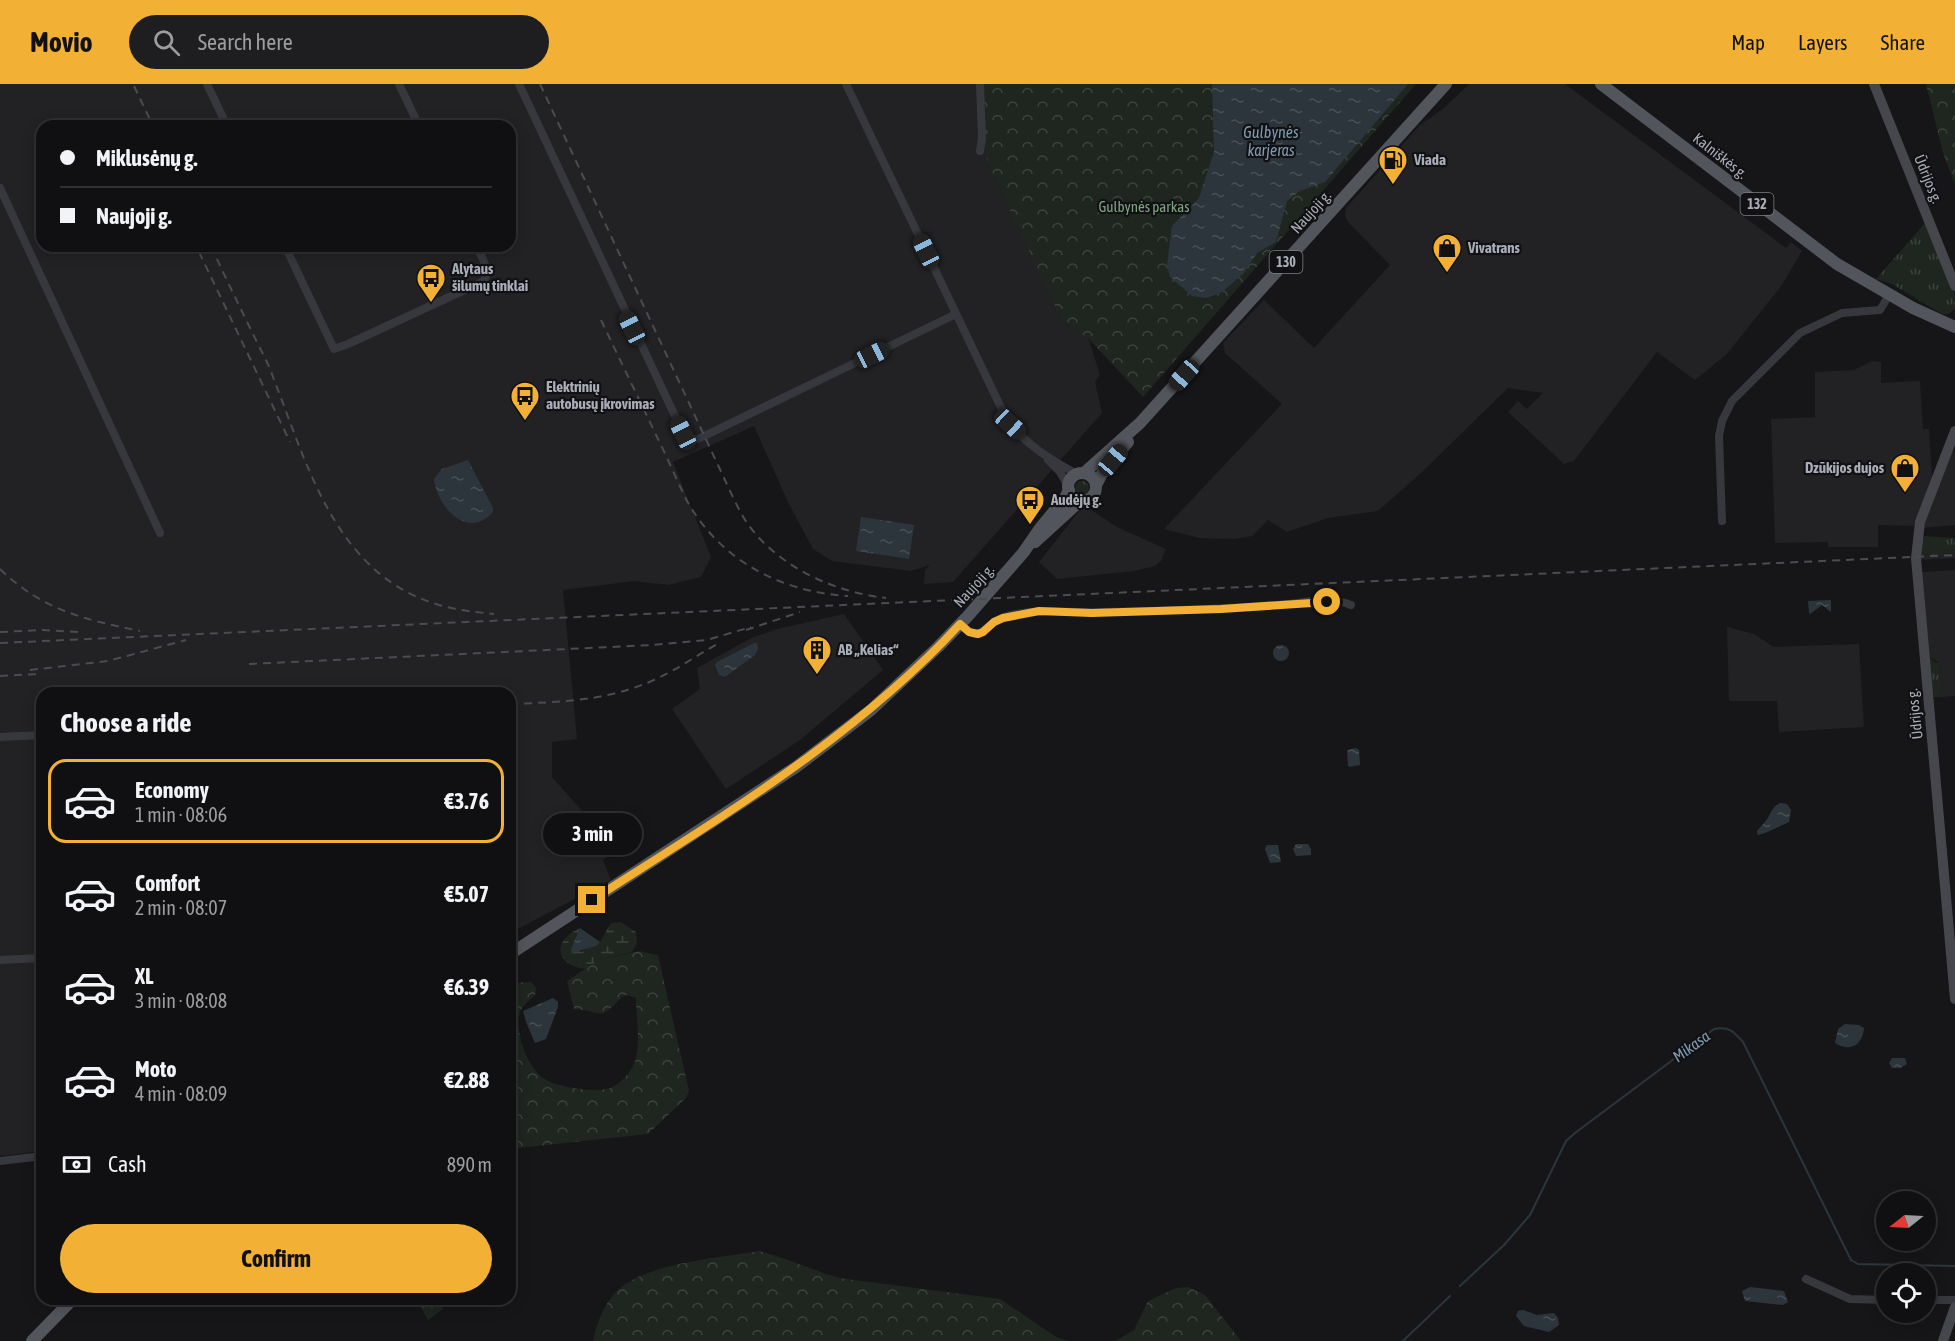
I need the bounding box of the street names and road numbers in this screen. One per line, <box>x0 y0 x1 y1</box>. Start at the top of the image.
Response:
street label: Kalniškės g. <box>1690 129 1751 182</box>
street label: Ūdrijos g. <box>1911 152 1946 206</box>
street label: Naujoji g. <box>1287 187 1334 237</box>
road number: 132 <box>1740 193 1774 215</box>
road number: 130 <box>1270 251 1302 273</box>
street label: Naujoji g. <box>950 561 997 611</box>
street label: Ūdrijos g. <box>1903 688 1926 740</box>

